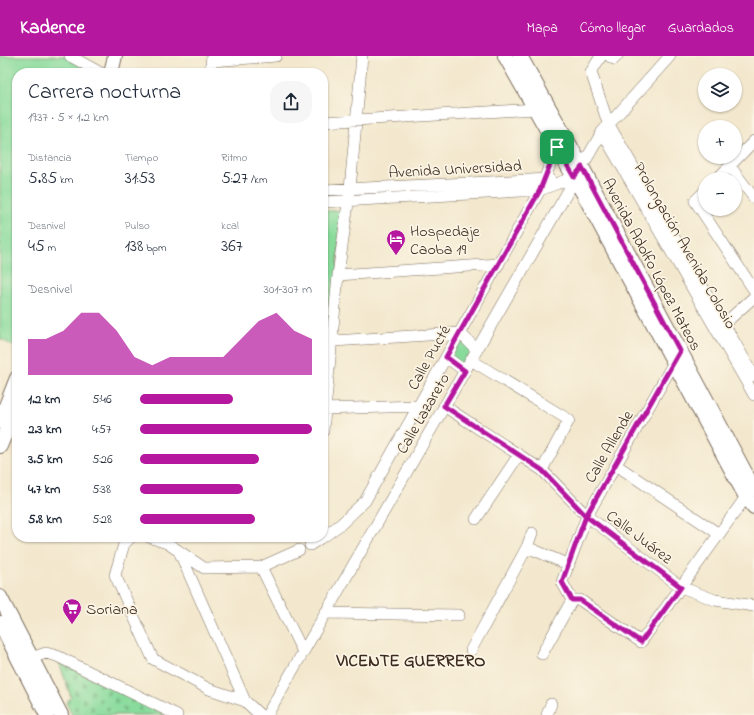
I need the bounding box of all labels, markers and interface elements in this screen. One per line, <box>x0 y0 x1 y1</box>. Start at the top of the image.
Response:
text: Kadence <box>20 15 85 42</box>
text: Mapa <box>527 18 558 39</box>
text: Cómo llegar <box>580 18 646 39</box>
text: Guardados <box>668 18 734 39</box>
map controls <box>698 68 742 216</box>
button: layers <box>698 68 742 112</box>
text: Carrera nocturna <box>28 77 181 109</box>
button: share <box>270 81 312 123</box>
text: 19:37 · 5 × 1.2 km <box>28 108 109 127</box>
button: + <box>698 120 742 164</box>
pin <box>540 130 574 164</box>
icon: arrive <box>546 136 568 158</box>
text: Distancia <box>28 150 72 166</box>
text: Tiempo <box>125 150 158 166</box>
text: Ritmo <box>221 150 247 166</box>
street label: Avenida Universidad <box>388 155 522 185</box>
street label: Prolongación Avenida Colosio <box>627 158 742 334</box>
text: 5.85 <box>28 166 57 191</box>
text: 31:53 <box>125 166 155 191</box>
text: 5:27 <box>221 166 248 191</box>
text: km <box>57 172 73 188</box>
text: /km <box>248 172 267 188</box>
button: − <box>698 172 742 216</box>
street label: Avenida Adolfo López Mateos <box>595 174 707 356</box>
text: Desnivel <box>28 218 65 234</box>
text: Pulso <box>125 218 150 234</box>
text: kcal <box>221 218 239 234</box>
place label: Hospedaje Caoba 19 <box>410 220 480 262</box>
hotel icon: Hospedaje Caoba 19 <box>385 228 407 256</box>
text: 45 <box>28 234 45 259</box>
text: 138 <box>125 234 143 259</box>
text: 367 <box>221 234 243 259</box>
text: m <box>45 240 56 256</box>
text: bpm <box>143 240 167 256</box>
text: Desnivel <box>28 280 72 299</box>
text: 301–307 m <box>263 280 312 299</box>
street label: Calle Pucté <box>402 320 458 395</box>
street label: Calle Lazareto <box>391 369 457 459</box>
text: 1.2 km <box>28 390 60 409</box>
text: 5:46 <box>92 390 112 409</box>
street label: Calle Allende <box>579 405 641 488</box>
text: 2.3 km <box>28 420 62 439</box>
text: 4:57 <box>92 420 111 439</box>
text: 3.5 km <box>28 450 63 469</box>
text: 5:26 <box>92 450 113 469</box>
text: 4.7 km <box>28 480 60 499</box>
text: 5:38 <box>92 480 111 499</box>
street label: Calle Juárez <box>601 505 677 571</box>
text: 5.8 km <box>28 510 62 529</box>
text: 5:28 <box>92 510 112 529</box>
supermarket icon: Soriana <box>61 597 83 625</box>
place label: Soriana <box>86 598 138 622</box>
district label: VICENTE GUERRERO <box>336 649 485 674</box>

